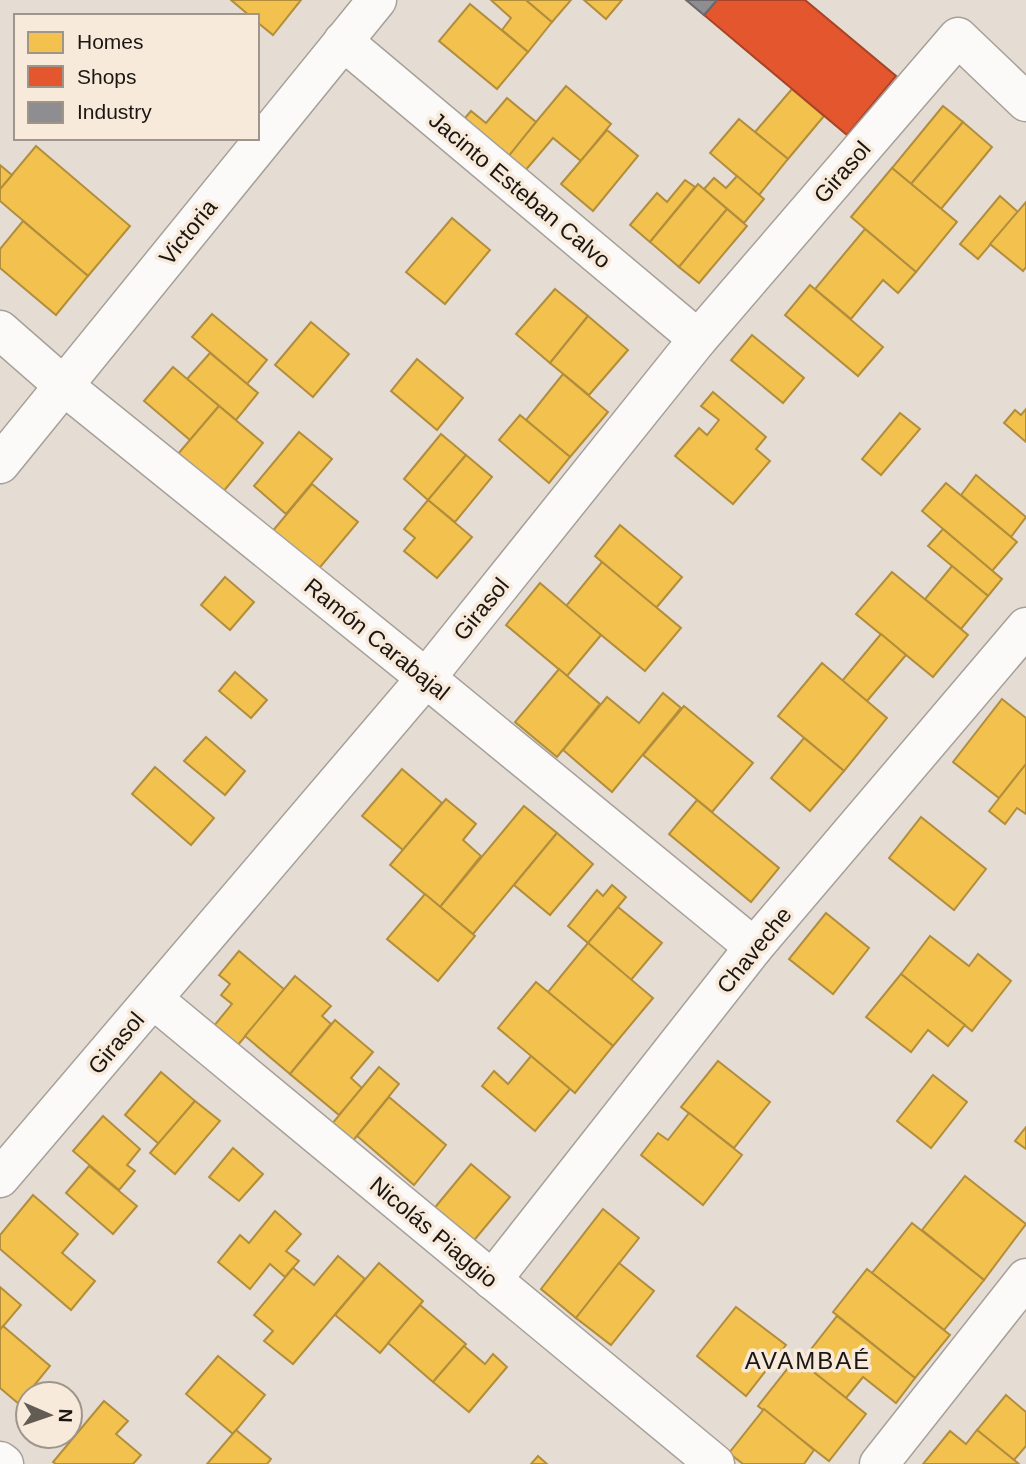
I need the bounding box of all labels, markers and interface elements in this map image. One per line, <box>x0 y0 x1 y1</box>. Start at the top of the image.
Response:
legend <box>14 14 259 140</box>
text: Homes <box>77 30 144 53</box>
text: Shops <box>77 65 137 88</box>
text: Industry <box>77 100 152 123</box>
street label: Jacinto Esteban Calvo <box>424 106 616 274</box>
street label: Girasol <box>808 136 876 208</box>
street label: Victoria <box>154 194 222 270</box>
street label: Ramón Carabajal <box>299 573 455 705</box>
street label: Girasol <box>448 573 514 645</box>
street label: Chaveche <box>711 902 797 998</box>
street label: Girasol <box>83 1007 149 1079</box>
street label: Nicolás Piaggio <box>365 1171 503 1293</box>
district label: AVAMBAÉ <box>745 1347 871 1374</box>
north arrow <box>14 1380 84 1450</box>
text: N <box>55 1408 76 1423</box>

